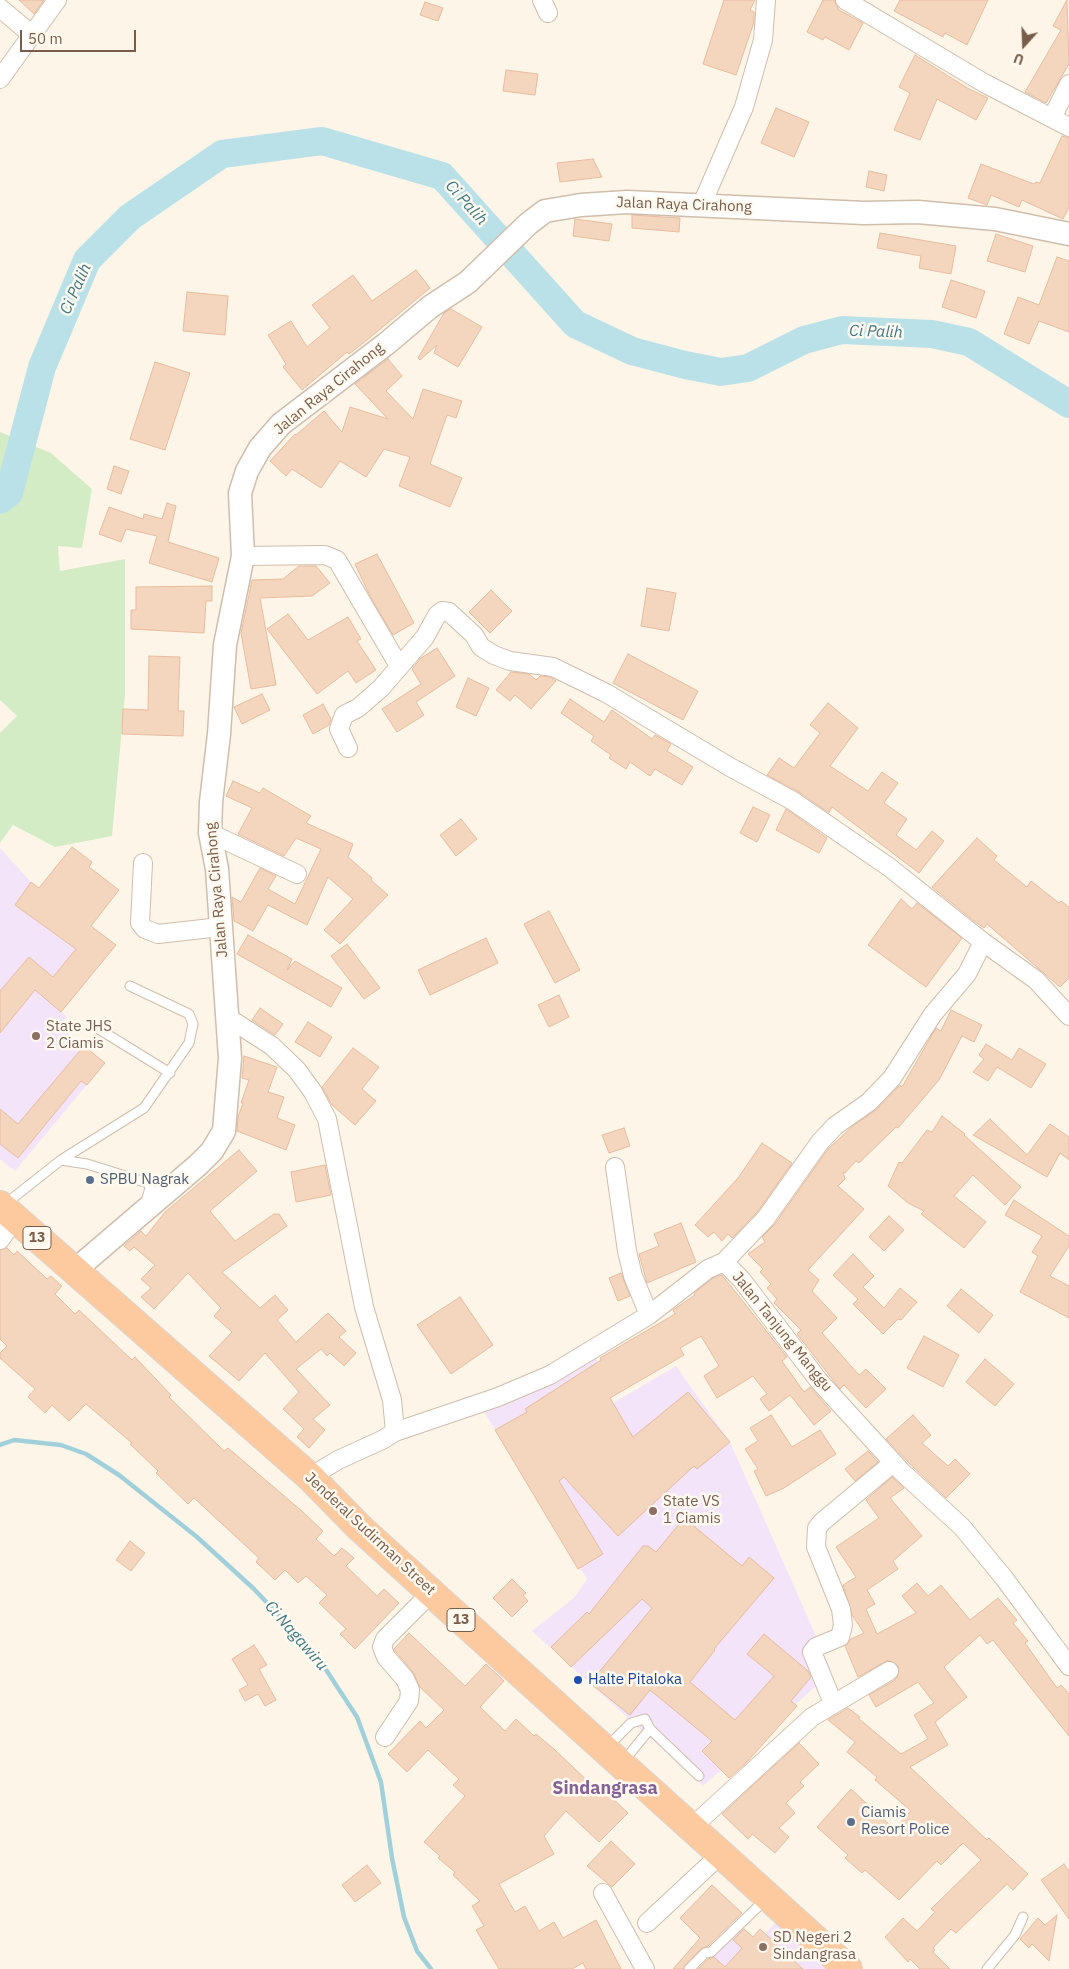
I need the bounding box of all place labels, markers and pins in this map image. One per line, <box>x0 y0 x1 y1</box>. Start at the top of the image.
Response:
place label: State JHS 2 Ciamis <box>46 1018 112 1053</box>
marker: State JHS 2 Ciamis <box>30 1030 42 1042</box>
place label: SPBU Nagrak <box>100 1171 189 1189</box>
marker: SPBU Nagrak <box>84 1174 96 1186</box>
place label: State VS 1 Ciamis <box>663 1493 721 1528</box>
marker: State VS 1 Ciamis <box>647 1505 659 1517</box>
place label: Halte Pitaloka <box>588 1671 682 1689</box>
marker: Halte Pitaloka <box>572 1674 584 1686</box>
place label: Ciamis Resort Police <box>861 1804 949 1839</box>
marker: Ciamis Resort Police <box>845 1816 857 1828</box>
place label: SD Negeri 2 Sindangrasa <box>773 1929 856 1964</box>
marker: SD Negeri 2 Sindangrasa <box>757 1941 769 1953</box>

